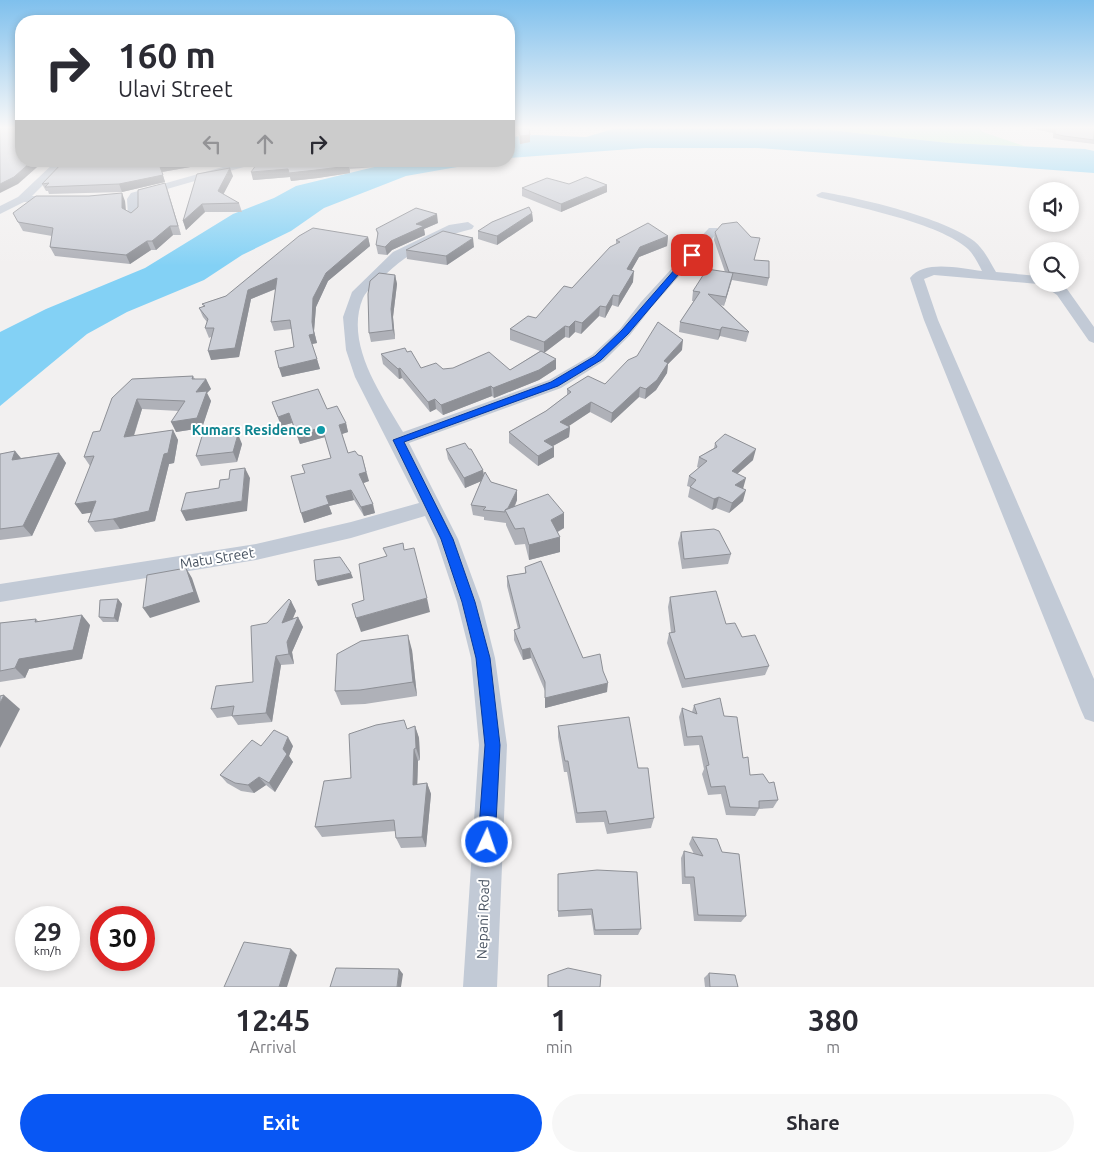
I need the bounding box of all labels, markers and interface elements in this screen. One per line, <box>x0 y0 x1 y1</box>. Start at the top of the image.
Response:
icon: right <box>35 35 100 100</box>
text: 160 m <box>118 35 216 75</box>
text: Ulavi Street <box>118 76 233 101</box>
icon: left <box>198 130 226 158</box>
icon: ahead <box>251 130 279 158</box>
icon: right <box>304 130 332 158</box>
map controls <box>1029 182 1079 292</box>
button: sound <box>1029 182 1079 232</box>
pin <box>671 234 713 276</box>
icon: arrive <box>678 241 706 269</box>
button: search <box>1029 242 1079 292</box>
place label: Kumars Residence <box>192 422 311 438</box>
marker: Kumars Residence <box>315 424 327 436</box>
street label: Matu Street <box>179 544 256 572</box>
position arrow <box>460 815 512 867</box>
street label: Nepani Road <box>474 879 492 959</box>
speed limit sign: 30 <box>90 906 155 971</box>
text: 29 <box>33 918 62 946</box>
text: km/h <box>34 944 61 957</box>
text: 12:45 <box>235 1003 310 1037</box>
text: 1 <box>551 1003 568 1037</box>
text: 380 <box>808 1003 859 1037</box>
text: Arrival <box>250 1038 296 1056</box>
text: min <box>546 1038 573 1056</box>
text: m <box>826 1038 840 1056</box>
button: Exit <box>20 1094 542 1152</box>
button: Share <box>552 1094 1074 1152</box>

